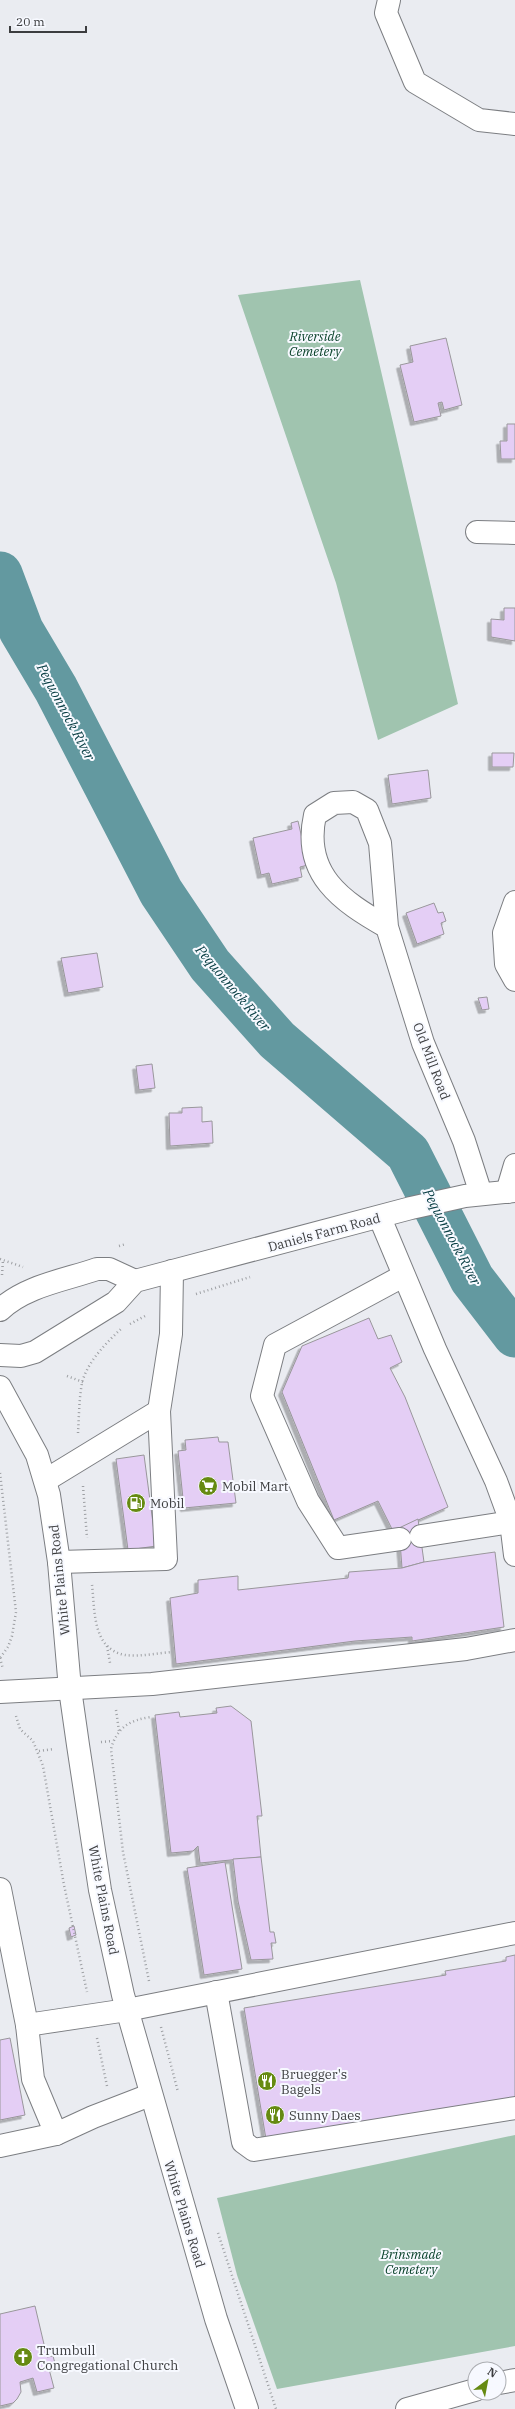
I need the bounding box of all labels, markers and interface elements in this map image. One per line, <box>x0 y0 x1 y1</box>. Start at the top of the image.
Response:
scale bar <box>10 8 86 34</box>
text: 20 m <box>16 14 45 29</box>
park label: Riverside Cemetery <box>289 328 342 360</box>
water label: Pequonnock River <box>32 660 100 764</box>
water label: Pequonnock River <box>191 940 275 1036</box>
street label: Old Mill Road <box>409 1020 454 1102</box>
water label: Pequonnock River <box>418 1185 486 1289</box>
street label: Daniels Farm Road <box>266 1209 382 1256</box>
supermarket icon: Mobil Mart <box>197 1475 219 1497</box>
place label: Mobil Mart <box>222 1478 289 1495</box>
fuel station icon: Mobil <box>125 1492 147 1514</box>
place label: Mobil <box>150 1495 185 1512</box>
street label: White Plains Road <box>45 1524 74 1636</box>
street label: White Plains Road <box>85 1844 122 1956</box>
place label: Bruegger's Bagels <box>281 2066 347 2098</box>
restaurant icon: Bruegger's Bagels <box>256 2070 278 2092</box>
restaurant icon: Sunny Daes <box>264 2104 286 2126</box>
place label: Sunny Daes <box>289 2107 361 2124</box>
street label: White Plains Road <box>160 2158 209 2270</box>
park label: Brinsmade Cemetery <box>380 2246 442 2278</box>
place label: Trumbull Congregational Church <box>37 2342 178 2374</box>
church icon: Trumbull Congregational Church <box>12 2346 34 2368</box>
north arrow <box>467 2361 507 2401</box>
text: N <box>485 2364 500 2381</box>

